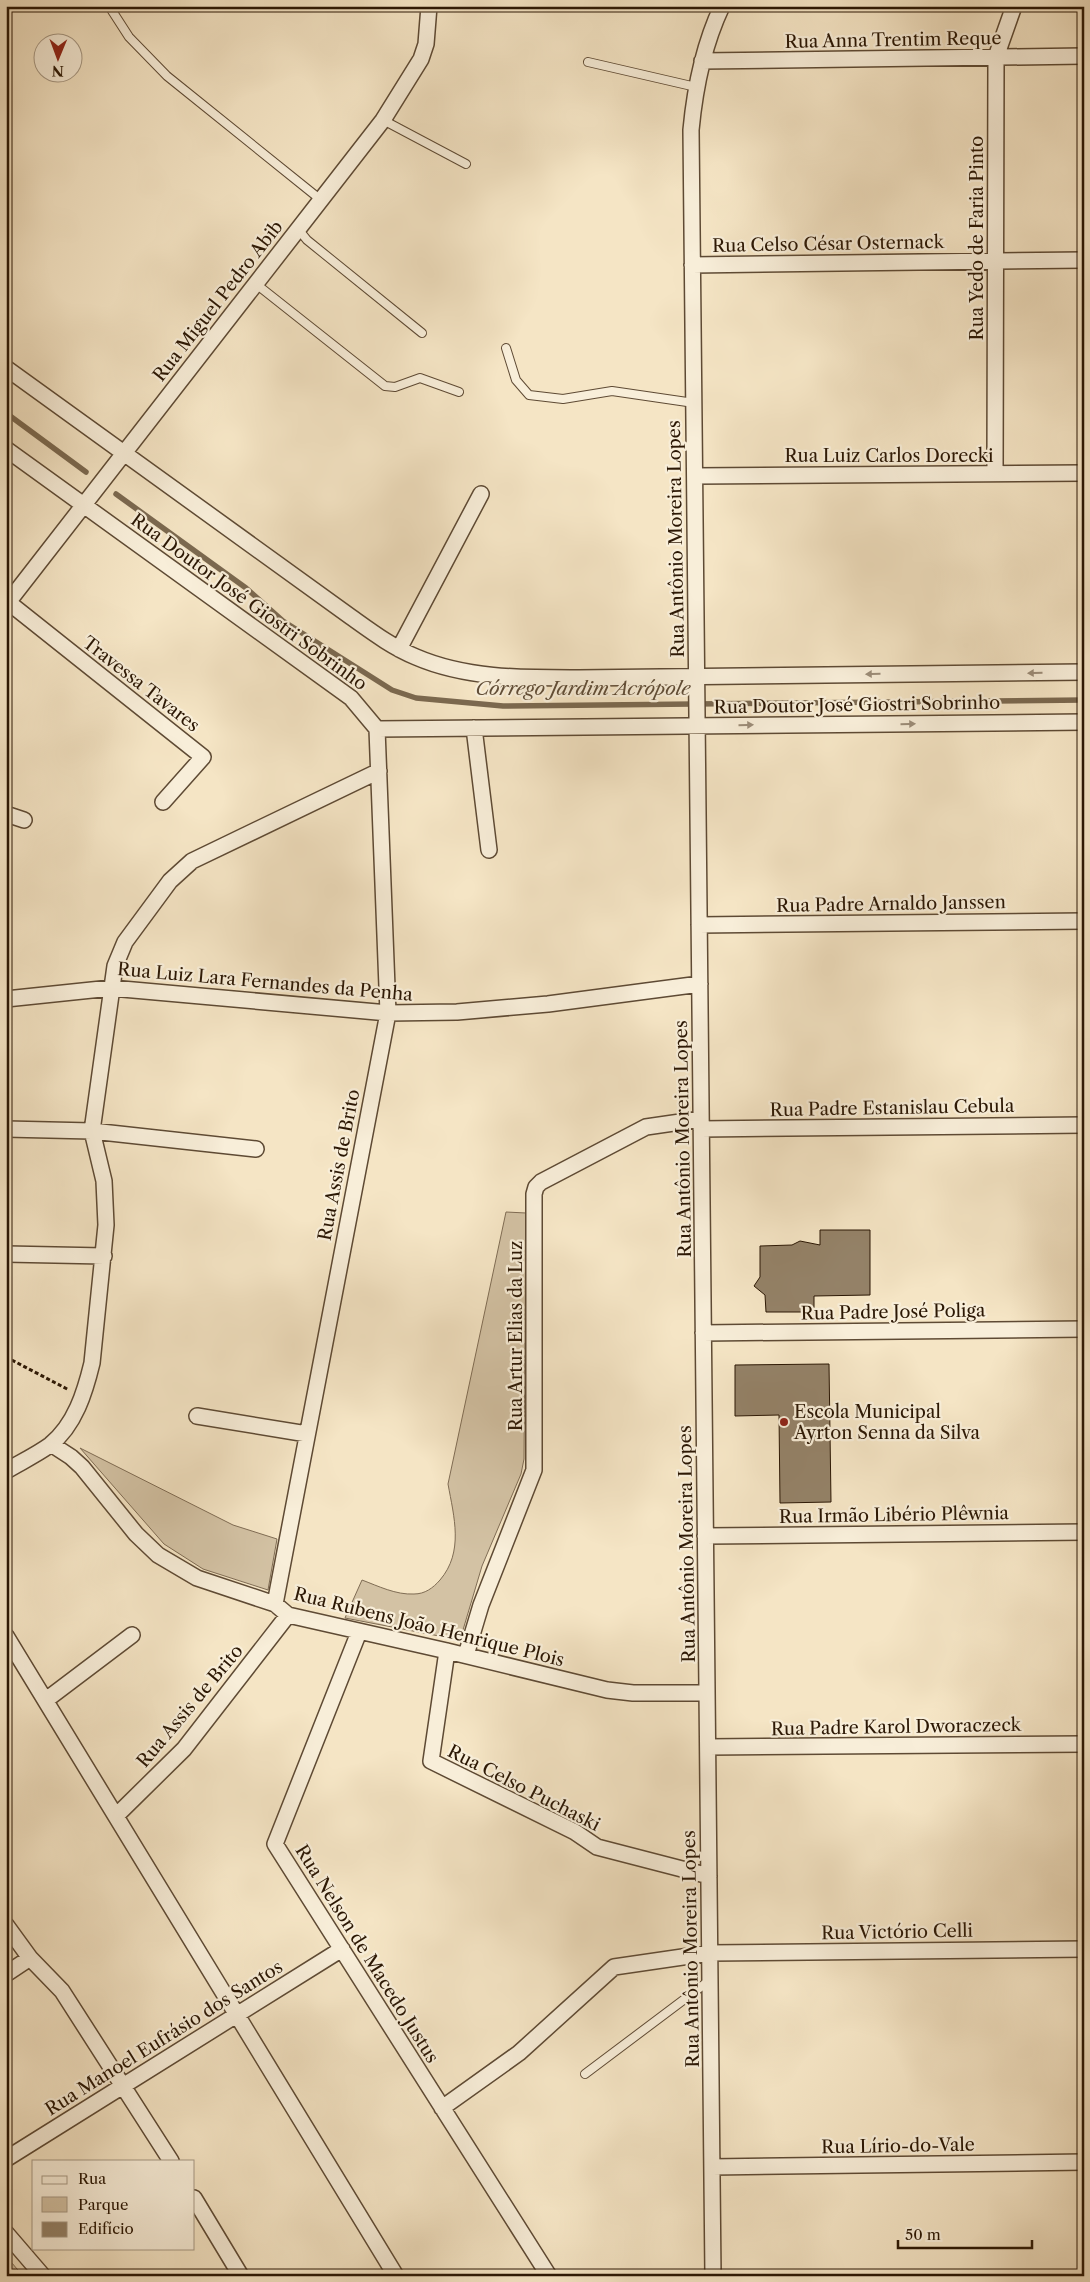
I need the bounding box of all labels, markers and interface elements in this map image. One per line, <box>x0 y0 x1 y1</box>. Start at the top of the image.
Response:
street label: Rua Anna Trentim Reque <box>784 27 1002 53</box>
north arrow <box>32 32 82 82</box>
text: N <box>52 62 64 80</box>
street label: Rua Yedo de Faria Pinto <box>966 136 988 340</box>
street label: Rua Miguel Pedro Abib <box>148 216 288 386</box>
street label: Rua Celso César Osternack <box>712 231 946 257</box>
street label: Rua Antônio Moreira Lopes <box>663 420 689 658</box>
street label: Rua Luiz Carlos Dorecki <box>784 445 994 467</box>
street label: Rua Doutor José Giostri Sobrinho <box>127 509 371 695</box>
street label: Travessa Tavares <box>78 632 204 736</box>
one-way arrow <box>1027 669 1043 677</box>
one-way arrow <box>864 670 880 678</box>
water label: Córrego Jardim Acrópole <box>475 677 691 700</box>
street label: Rua Doutor José Giostri Sobrinho <box>714 692 1000 718</box>
one-way arrow <box>900 719 916 727</box>
one-way arrow <box>738 721 754 729</box>
street label: Rua Padre Arnaldo Janssen <box>776 891 1006 917</box>
street label: Rua Luiz Lara Fernandes da Penha <box>116 958 414 1006</box>
street label: Rua Antônio Moreira Lopes <box>670 1020 696 1258</box>
street label: Rua Assis de Brito <box>314 1088 364 1242</box>
street label: Rua Padre Estanislau Cebula <box>769 1095 1015 1121</box>
street label: Rua Artur Elias da Luz <box>505 1241 527 1431</box>
street label: Rua Padre José Poliga <box>800 1299 986 1325</box>
place label: Escola Municipal Ayrton Senna da Silva <box>793 1401 980 1444</box>
marker: Escola Municipal Ayrton Senna da Silva <box>778 1416 790 1428</box>
street label: Rua Antônio Moreira Lopes <box>674 1425 700 1663</box>
street label: Rua Irmão Libério Plêwnia <box>779 1502 1010 1528</box>
street label: Rua Rubens João Henrique Plois <box>292 1583 566 1671</box>
street label: Rua Assis de Brito <box>132 1640 248 1772</box>
street label: Rua Padre Karol Dworaczeck <box>771 1714 1023 1740</box>
street label: Rua Celso Puchaski <box>444 1740 604 1836</box>
street label: Rua Antônio Moreira Lopes <box>678 1830 704 2068</box>
street label: Rua Nelson de Macedo Justus <box>291 1841 443 2067</box>
street label: Rua Victório Celli <box>821 1920 974 1944</box>
street label: Rua Manoel Eufrásio dos Santos <box>41 1956 287 2120</box>
street label: Rua Lírio-do-Vale <box>821 2134 975 2158</box>
legend <box>32 2160 195 2250</box>
text: Rua <box>78 2169 106 2188</box>
text: Parque <box>78 2195 128 2214</box>
scale bar <box>898 2217 1031 2249</box>
text: Edifício <box>78 2219 134 2238</box>
text: 50 m <box>905 2225 941 2244</box>

